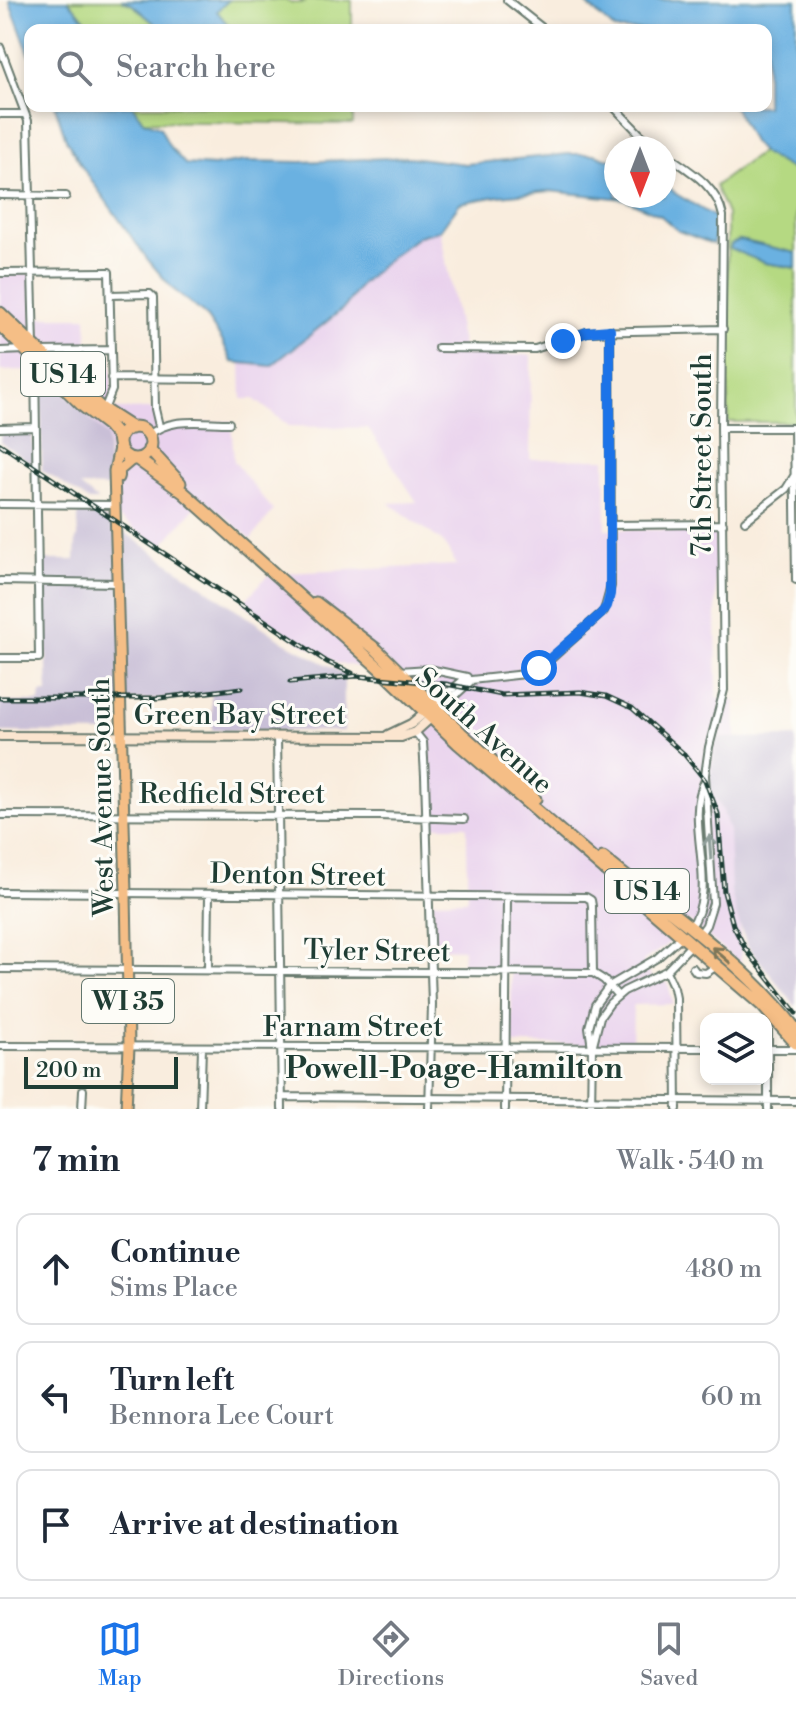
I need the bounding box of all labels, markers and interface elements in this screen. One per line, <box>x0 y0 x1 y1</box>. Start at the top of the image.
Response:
search box <box>24 24 772 112</box>
icon: search <box>52 46 96 90</box>
text: Search here <box>116 49 276 87</box>
north arrow <box>604 136 676 208</box>
route end <box>545 323 581 359</box>
road number: US 14 <box>21 352 105 396</box>
street label: 7th Street South <box>685 353 720 557</box>
route start <box>521 650 557 686</box>
street label: South Avenue <box>408 660 560 802</box>
street label: West Avenue South <box>83 677 122 918</box>
street label: Green Bay Street <box>134 698 346 733</box>
street label: Redfield Street <box>139 777 325 812</box>
one-way arrow <box>702 834 717 861</box>
street label: Denton Street <box>209 856 387 895</box>
road number: US 14 <box>605 869 689 913</box>
street label: Tyler Street <box>303 933 451 970</box>
one-way arrow <box>712 946 732 964</box>
road number: WI 35 <box>82 979 174 1023</box>
street label: Farnam Street <box>263 1010 443 1045</box>
map controls <box>700 1013 772 1085</box>
button: layers <box>700 1013 772 1085</box>
district label: Powell-Poage-Hamilton <box>285 1050 623 1088</box>
scale bar <box>24 1053 178 1089</box>
text: 200 m <box>36 1057 102 1084</box>
text: 7 min <box>32 1140 120 1182</box>
text: Walk · 540 m <box>617 1145 764 1177</box>
text: Continue <box>110 1234 241 1272</box>
icon: ahead <box>34 1247 78 1291</box>
text: 480 m <box>685 1253 762 1285</box>
text: Sims Place <box>110 1272 238 1304</box>
text: Turn left <box>110 1362 234 1400</box>
icon: left <box>34 1375 78 1419</box>
text: 60 m <box>701 1381 762 1413</box>
text: Bennora Lee Court <box>110 1400 334 1432</box>
icon: arrive <box>34 1503 78 1547</box>
text: Arrive at destination <box>110 1506 399 1544</box>
tab: Map <box>98 1617 142 1692</box>
tab: Directions <box>338 1617 444 1692</box>
tab: Saved <box>640 1617 698 1692</box>

